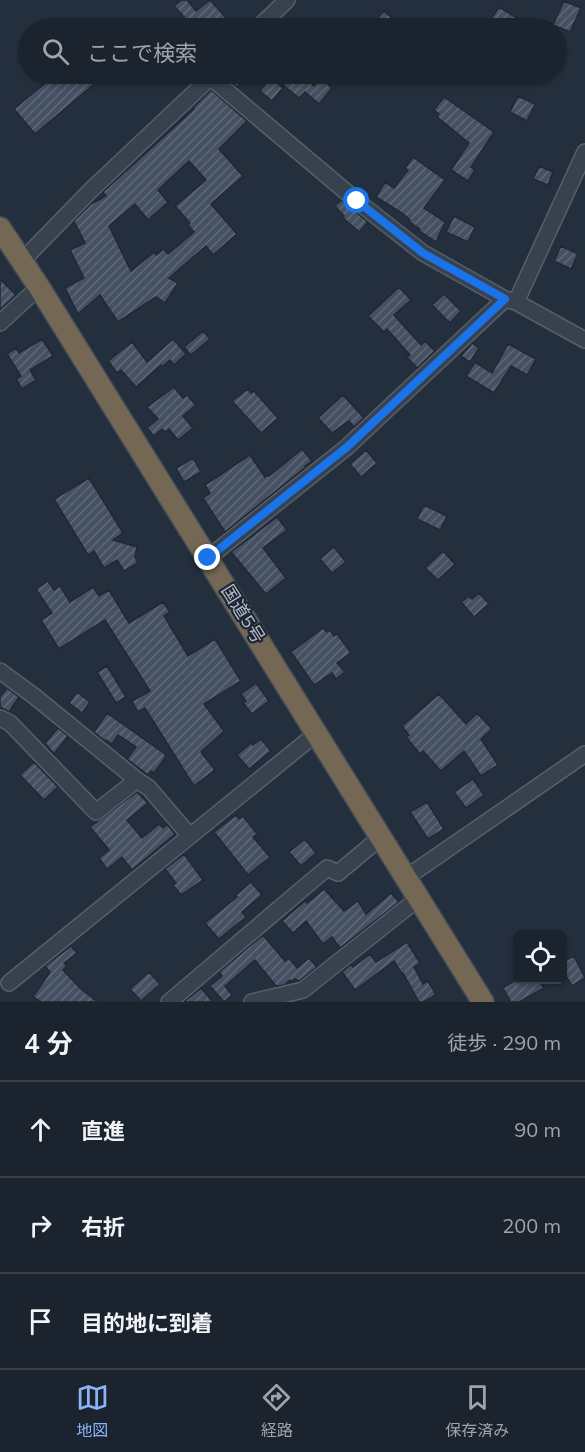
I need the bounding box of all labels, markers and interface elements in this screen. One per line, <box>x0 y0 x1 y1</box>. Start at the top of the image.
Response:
search box <box>18 18 567 84</box>
icon: search <box>39 35 72 68</box>
text: ここで検索 <box>87 39 197 67</box>
route start <box>343 187 369 213</box>
route end <box>194 544 220 570</box>
street label: 国道5号 <box>216 580 270 647</box>
map controls <box>513 930 567 984</box>
button: locate <box>513 930 567 984</box>
text: 4 分 <box>24 1027 73 1060</box>
text: 徒歩 · 290 m <box>447 1030 561 1055</box>
icon: ahead <box>24 1113 57 1146</box>
text: 直進 <box>81 1117 125 1145</box>
text: 90 m <box>514 1117 561 1142</box>
icon: right <box>24 1209 57 1242</box>
text: 右折 <box>81 1213 125 1241</box>
text: 200 m <box>502 1213 561 1238</box>
icon: arrive <box>24 1305 57 1338</box>
text: 目的地に到着 <box>81 1309 213 1337</box>
tab: 地図 <box>76 1381 109 1441</box>
tab: 経路 <box>260 1381 293 1441</box>
tab: 保存済み <box>445 1381 509 1441</box>

